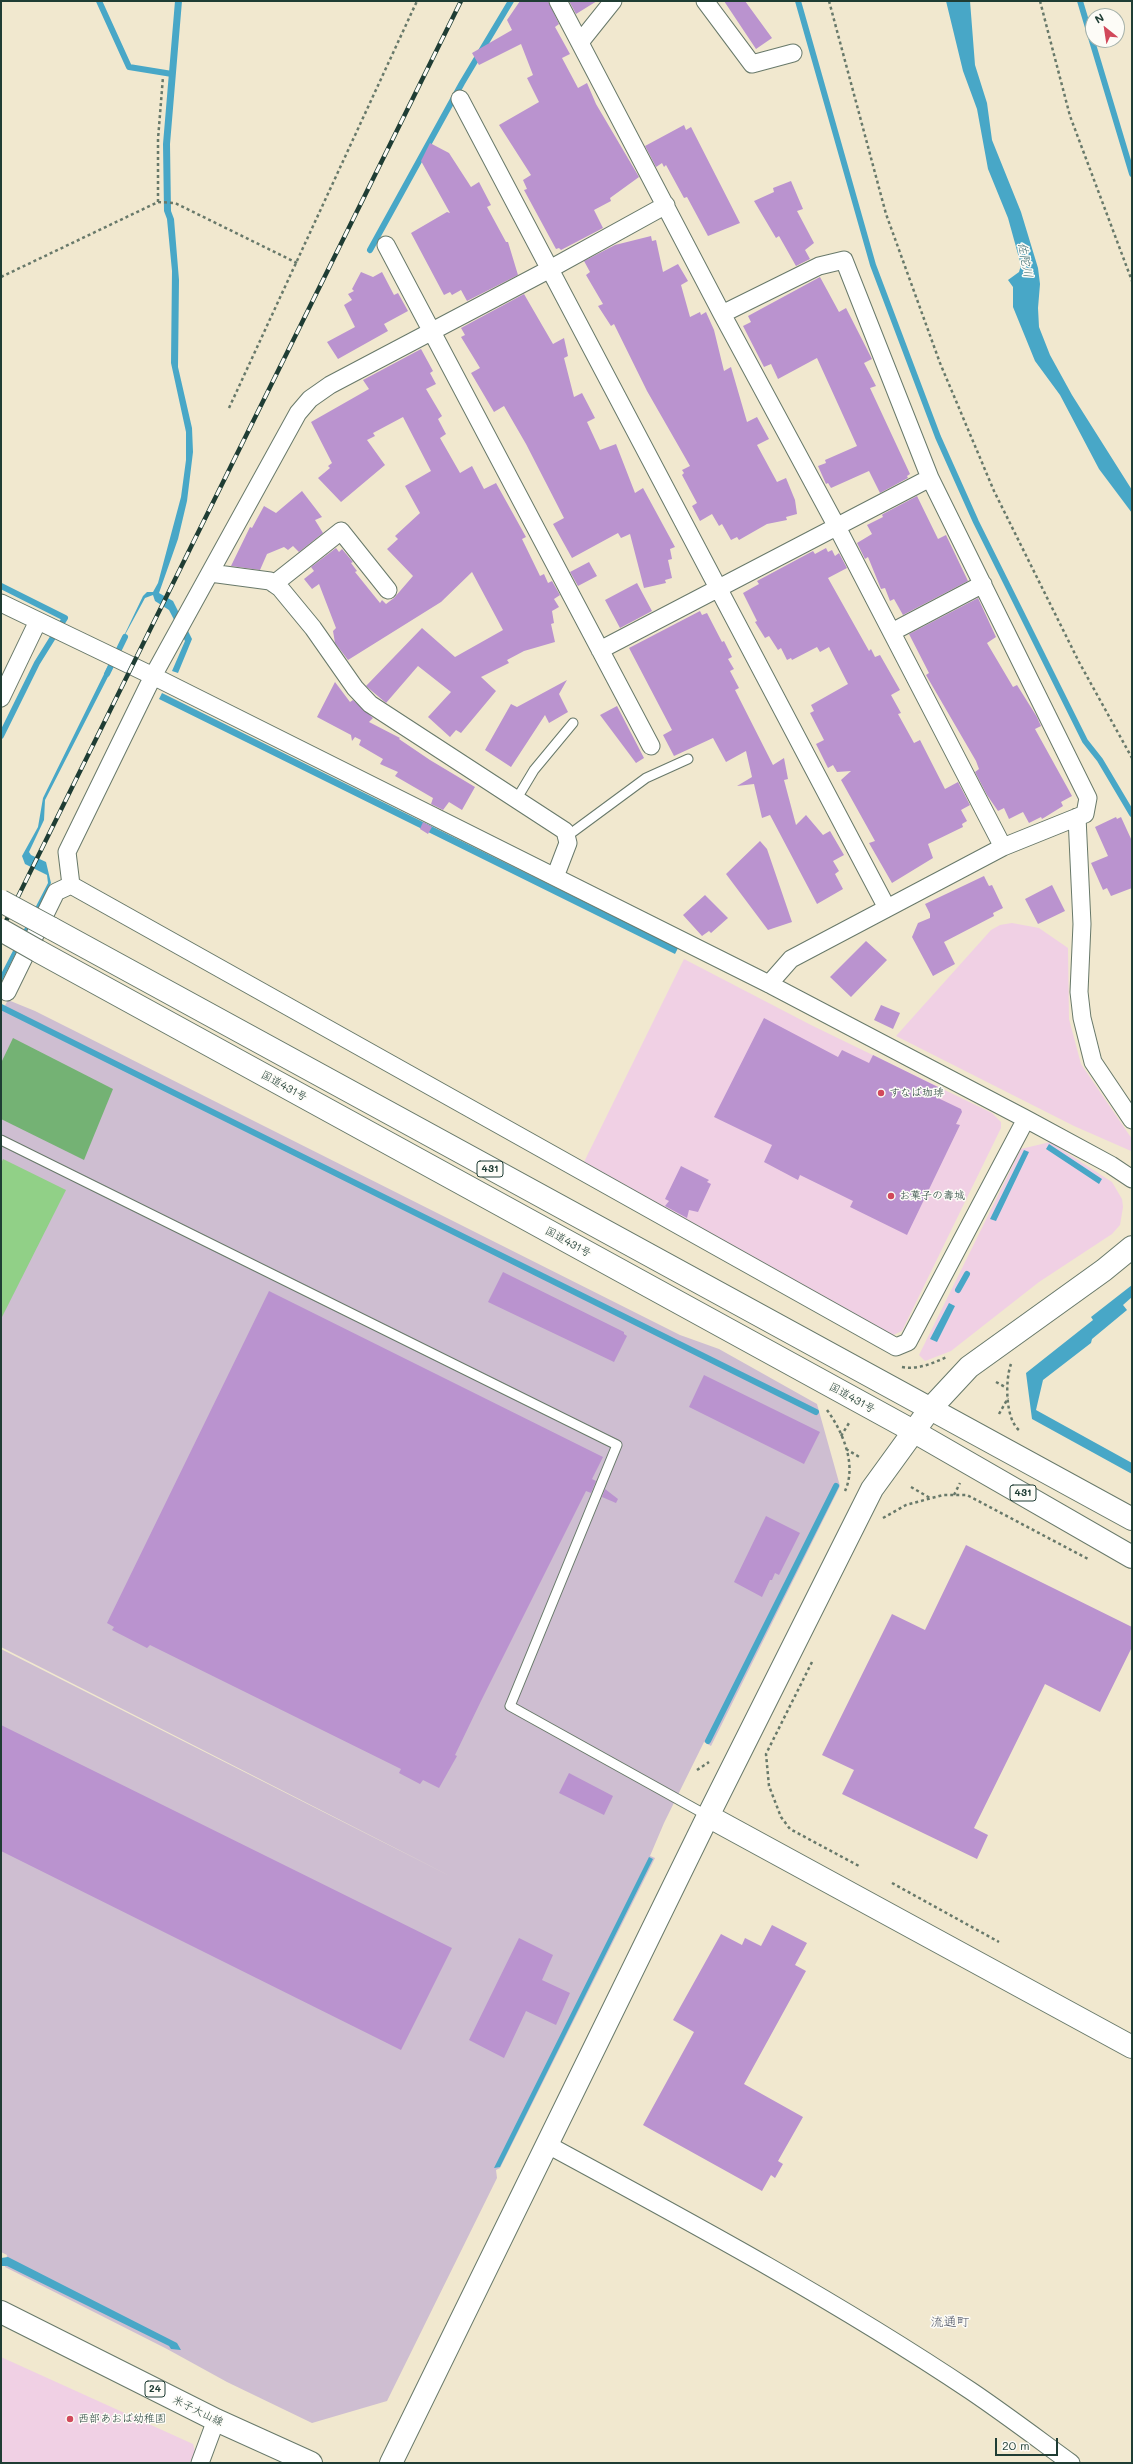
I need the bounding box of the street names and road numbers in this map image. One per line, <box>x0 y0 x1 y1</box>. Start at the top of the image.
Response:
street label: 国道431号 <box>259 1068 309 1104</box>
road number: 431 <box>477 1161 503 1177</box>
street label: 国道431号 <box>543 1224 593 1260</box>
street label: 国道431号 <box>827 1380 877 1416</box>
road number: 431 <box>1010 1485 1036 1501</box>
road number: 24 <box>145 2381 165 2397</box>
street label: 米子大山線 <box>170 2393 226 2429</box>

